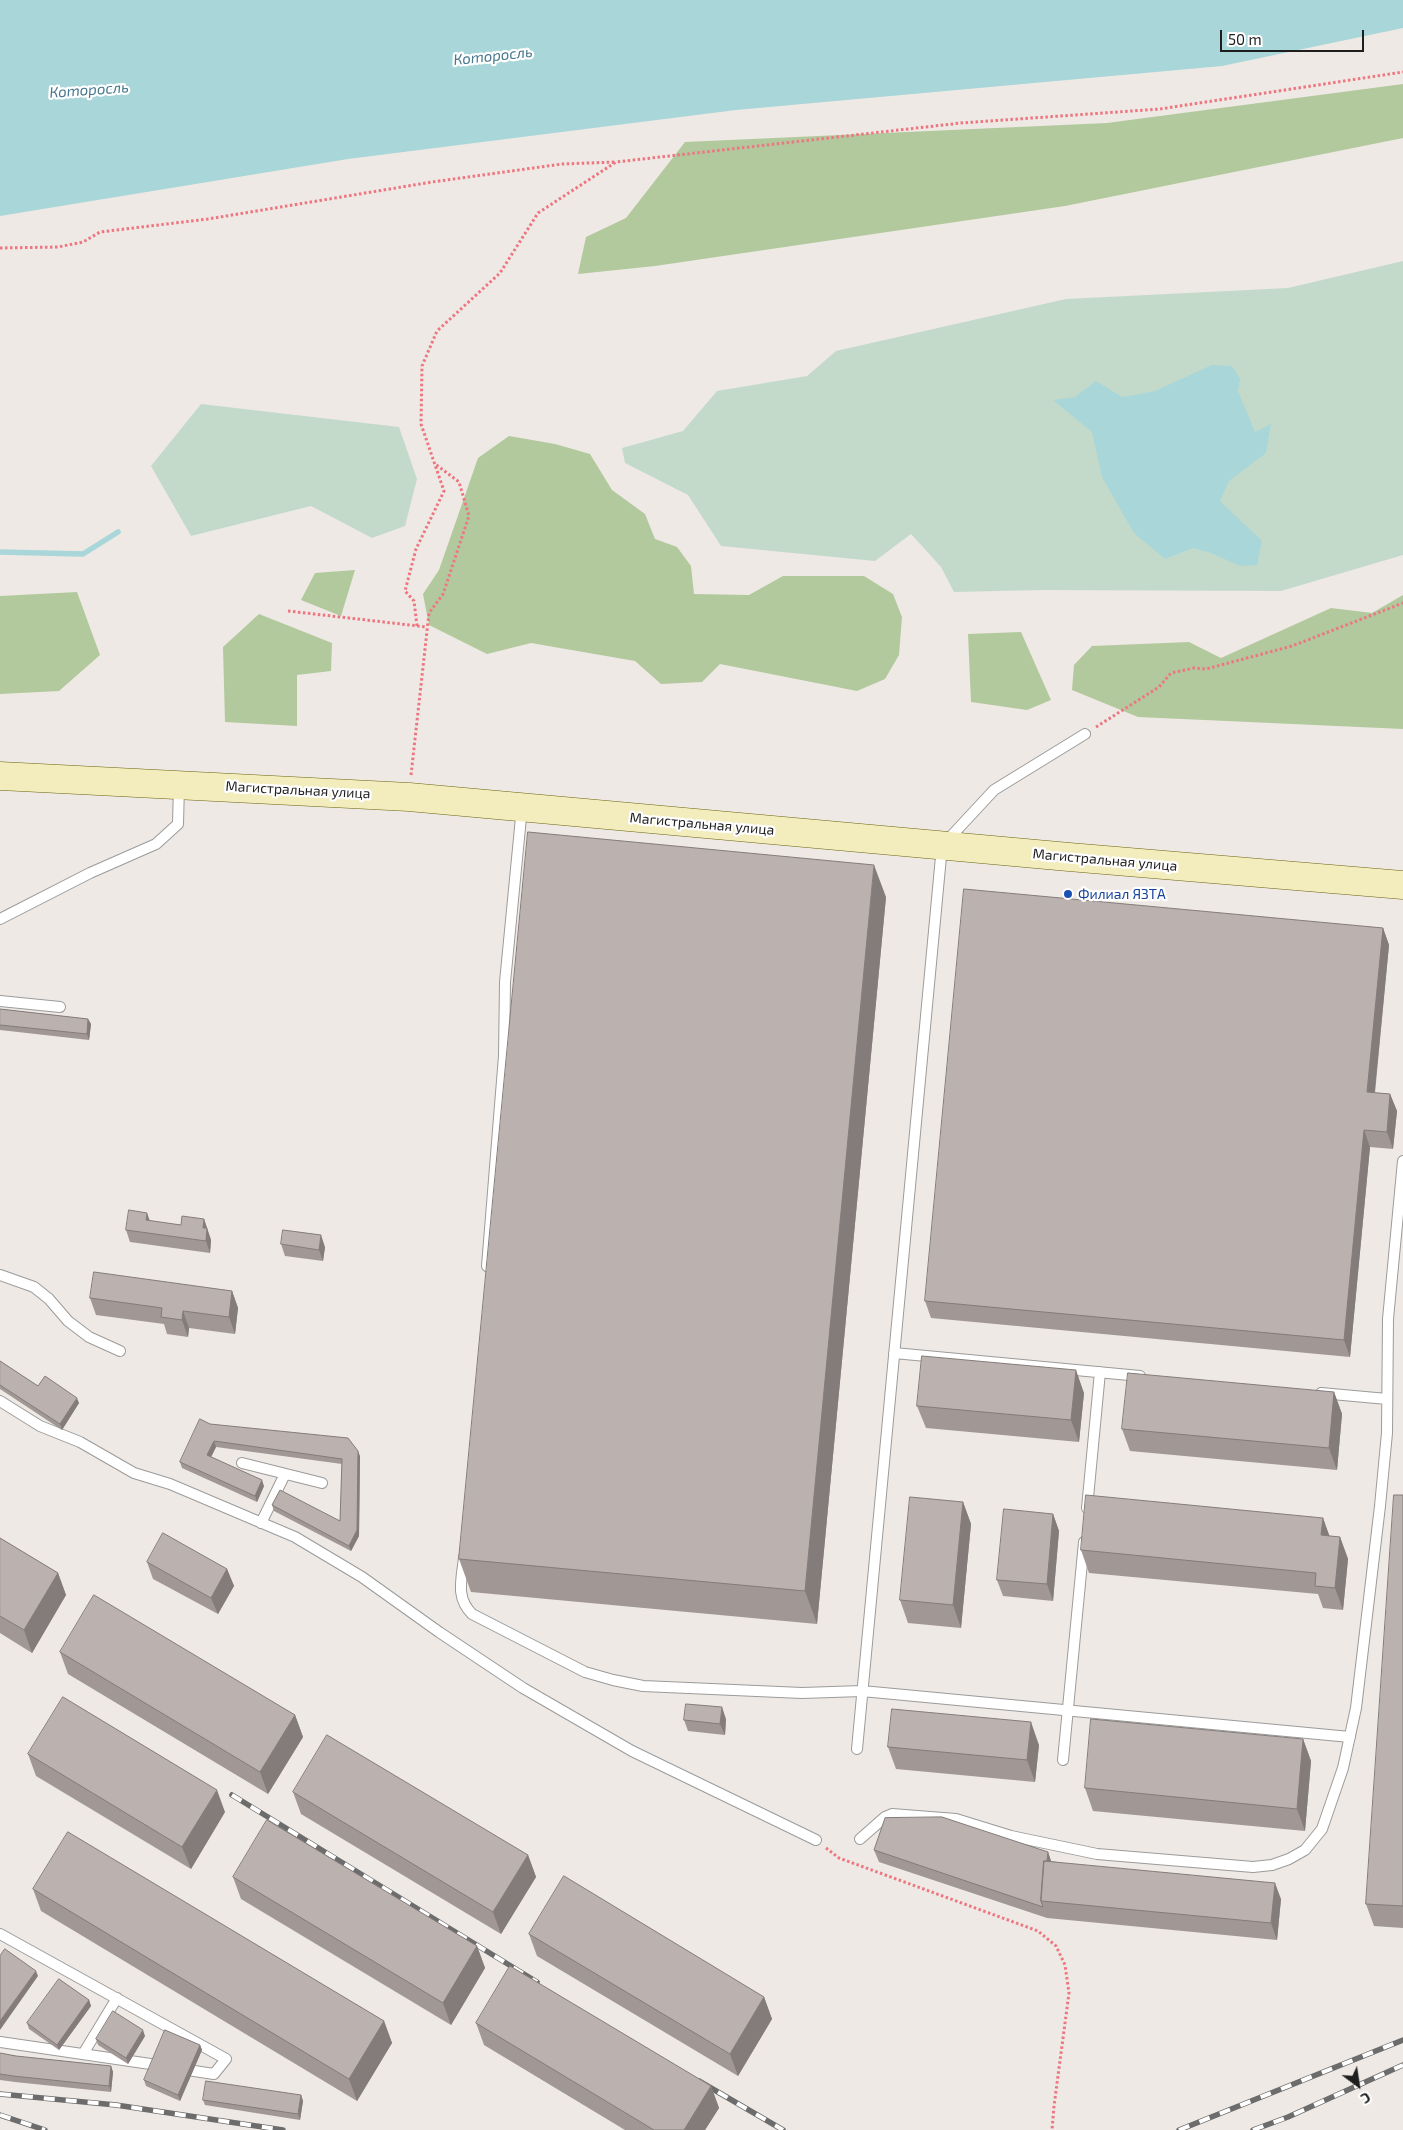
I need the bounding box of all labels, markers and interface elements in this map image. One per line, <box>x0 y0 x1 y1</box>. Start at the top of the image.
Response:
scale bar <box>1223 20 1367 52</box>
text: 50 m <box>1228 30 1262 48</box>
water label: Которосль <box>453 43 533 69</box>
water label: Которосль <box>49 78 129 102</box>
street label: Магистральная улица <box>225 778 371 802</box>
street label: Магистральная улица <box>629 809 775 839</box>
street label: Магистральная улица <box>1032 845 1178 875</box>
place label: Филиал ЯЗТА <box>1078 886 1166 902</box>
marker: Филиал ЯЗТА <box>1062 888 1074 900</box>
north arrow <box>1333 2060 1383 2110</box>
text: С <box>1358 2089 1374 2108</box>

